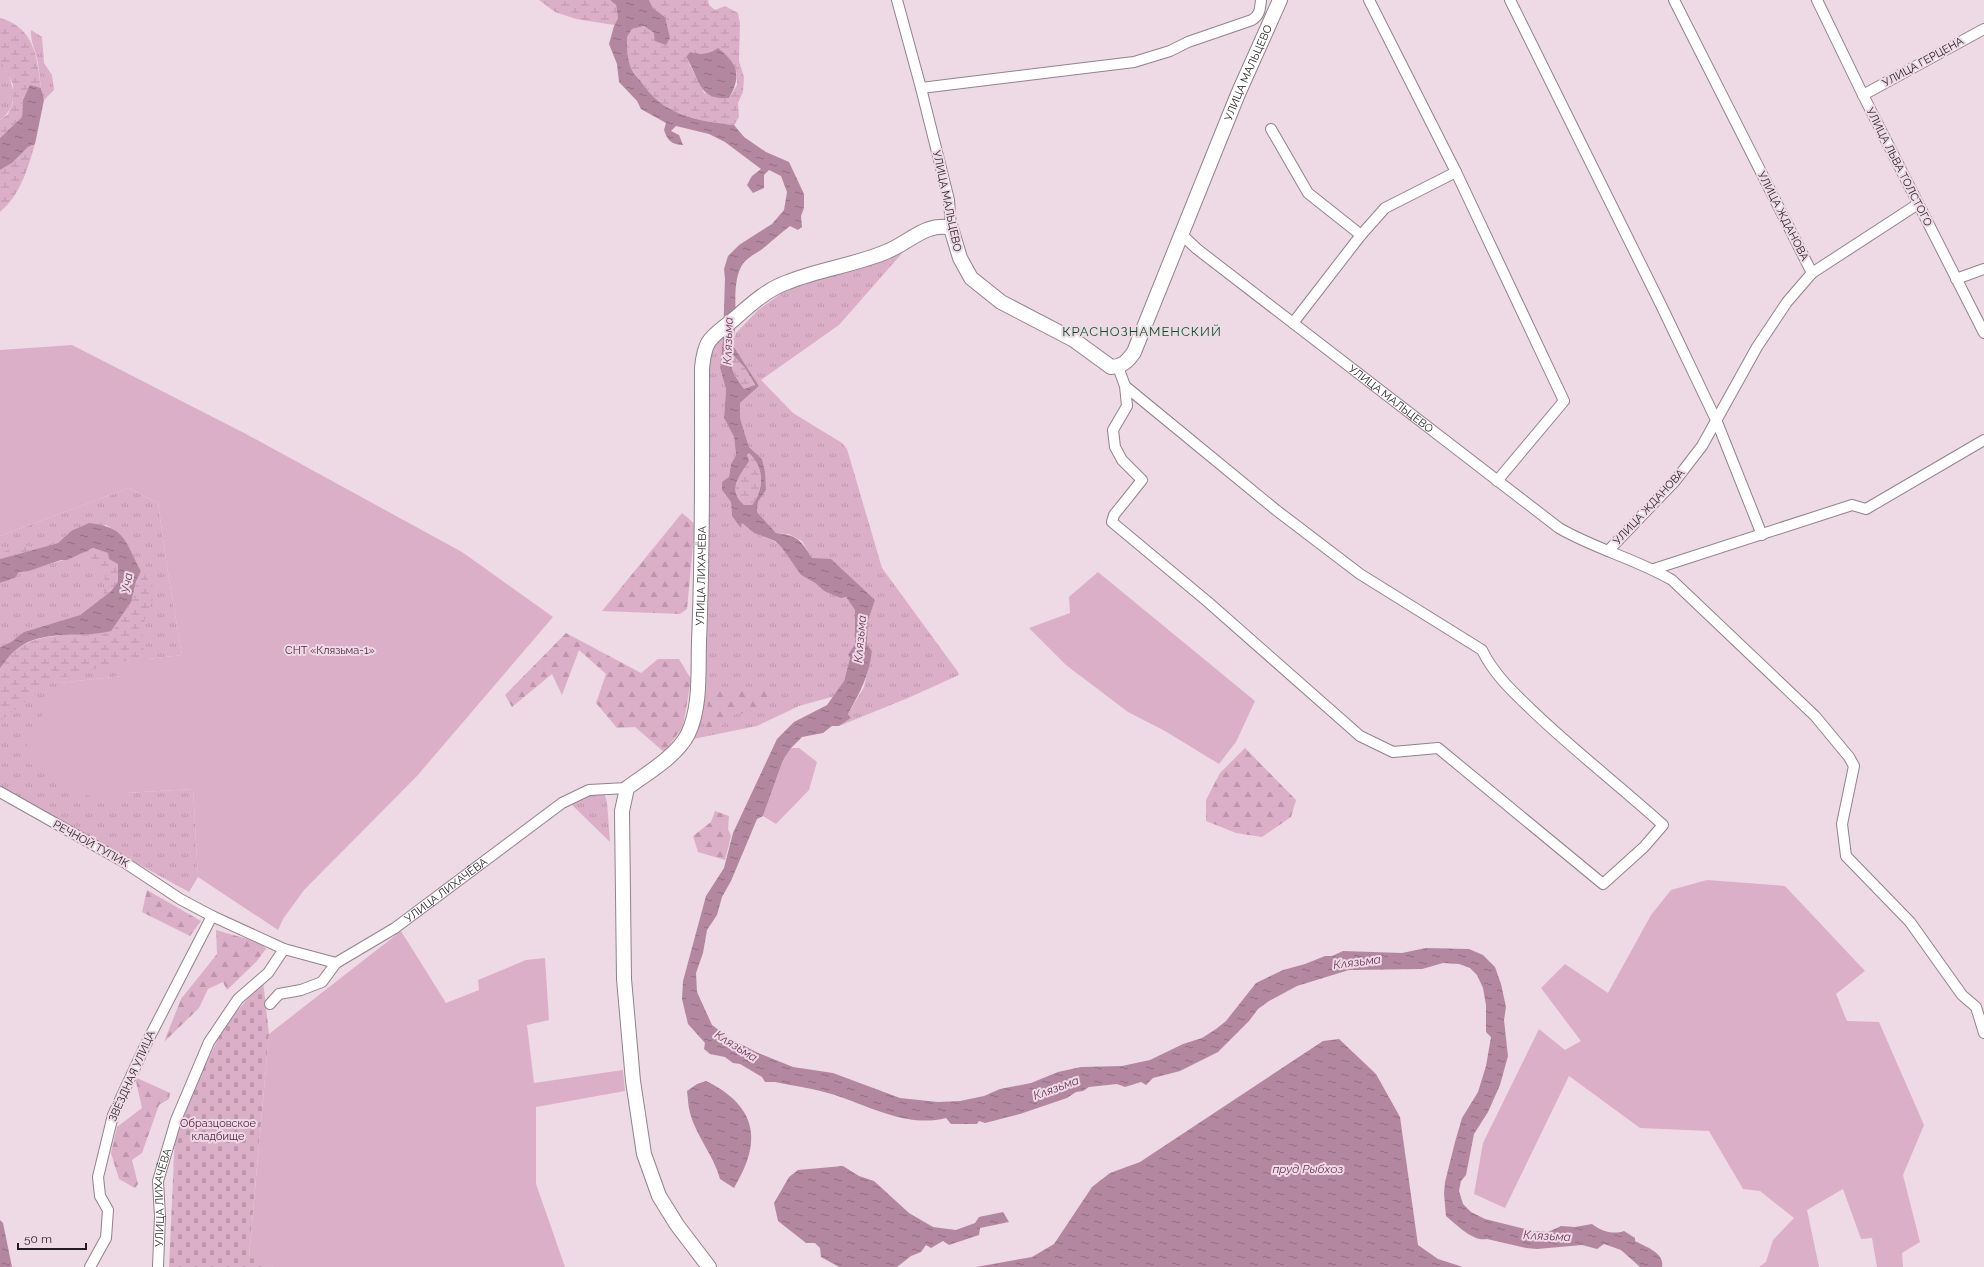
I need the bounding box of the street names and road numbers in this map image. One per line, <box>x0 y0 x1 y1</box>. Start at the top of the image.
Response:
street label: УЛИЦА МАЛЬЦЕВО <box>1221 23 1275 123</box>
street label: УЛИЦА ГЕРЦЕНА <box>1880 34 1966 90</box>
street label: УЛИЦА ЛЬВА ТОЛСТОГО <box>1863 106 1935 228</box>
street label: УЛИЦА МАЛЬЦЕВО <box>930 149 964 253</box>
street label: УЛИЦА ЖДАНОВА <box>1755 169 1811 263</box>
street label: УЛИЦА МАЛЬЦЕВО <box>1346 362 1436 435</box>
street label: УЛИЦА ЖДАНОВА <box>1611 466 1688 547</box>
street label: УЛИЦА ЛИХАЧЁВА <box>693 525 708 626</box>
street label: РЕЧНОЙ ТУПИК <box>51 818 131 870</box>
street label: УЛИЦА ЛИХАЧЁВА <box>402 855 490 925</box>
street label: ЗВЁЗДНАЯ УЛИЦА <box>106 1028 158 1123</box>
street label: УЛИЦА ЛИХАЧЁВА <box>151 1146 174 1247</box>

